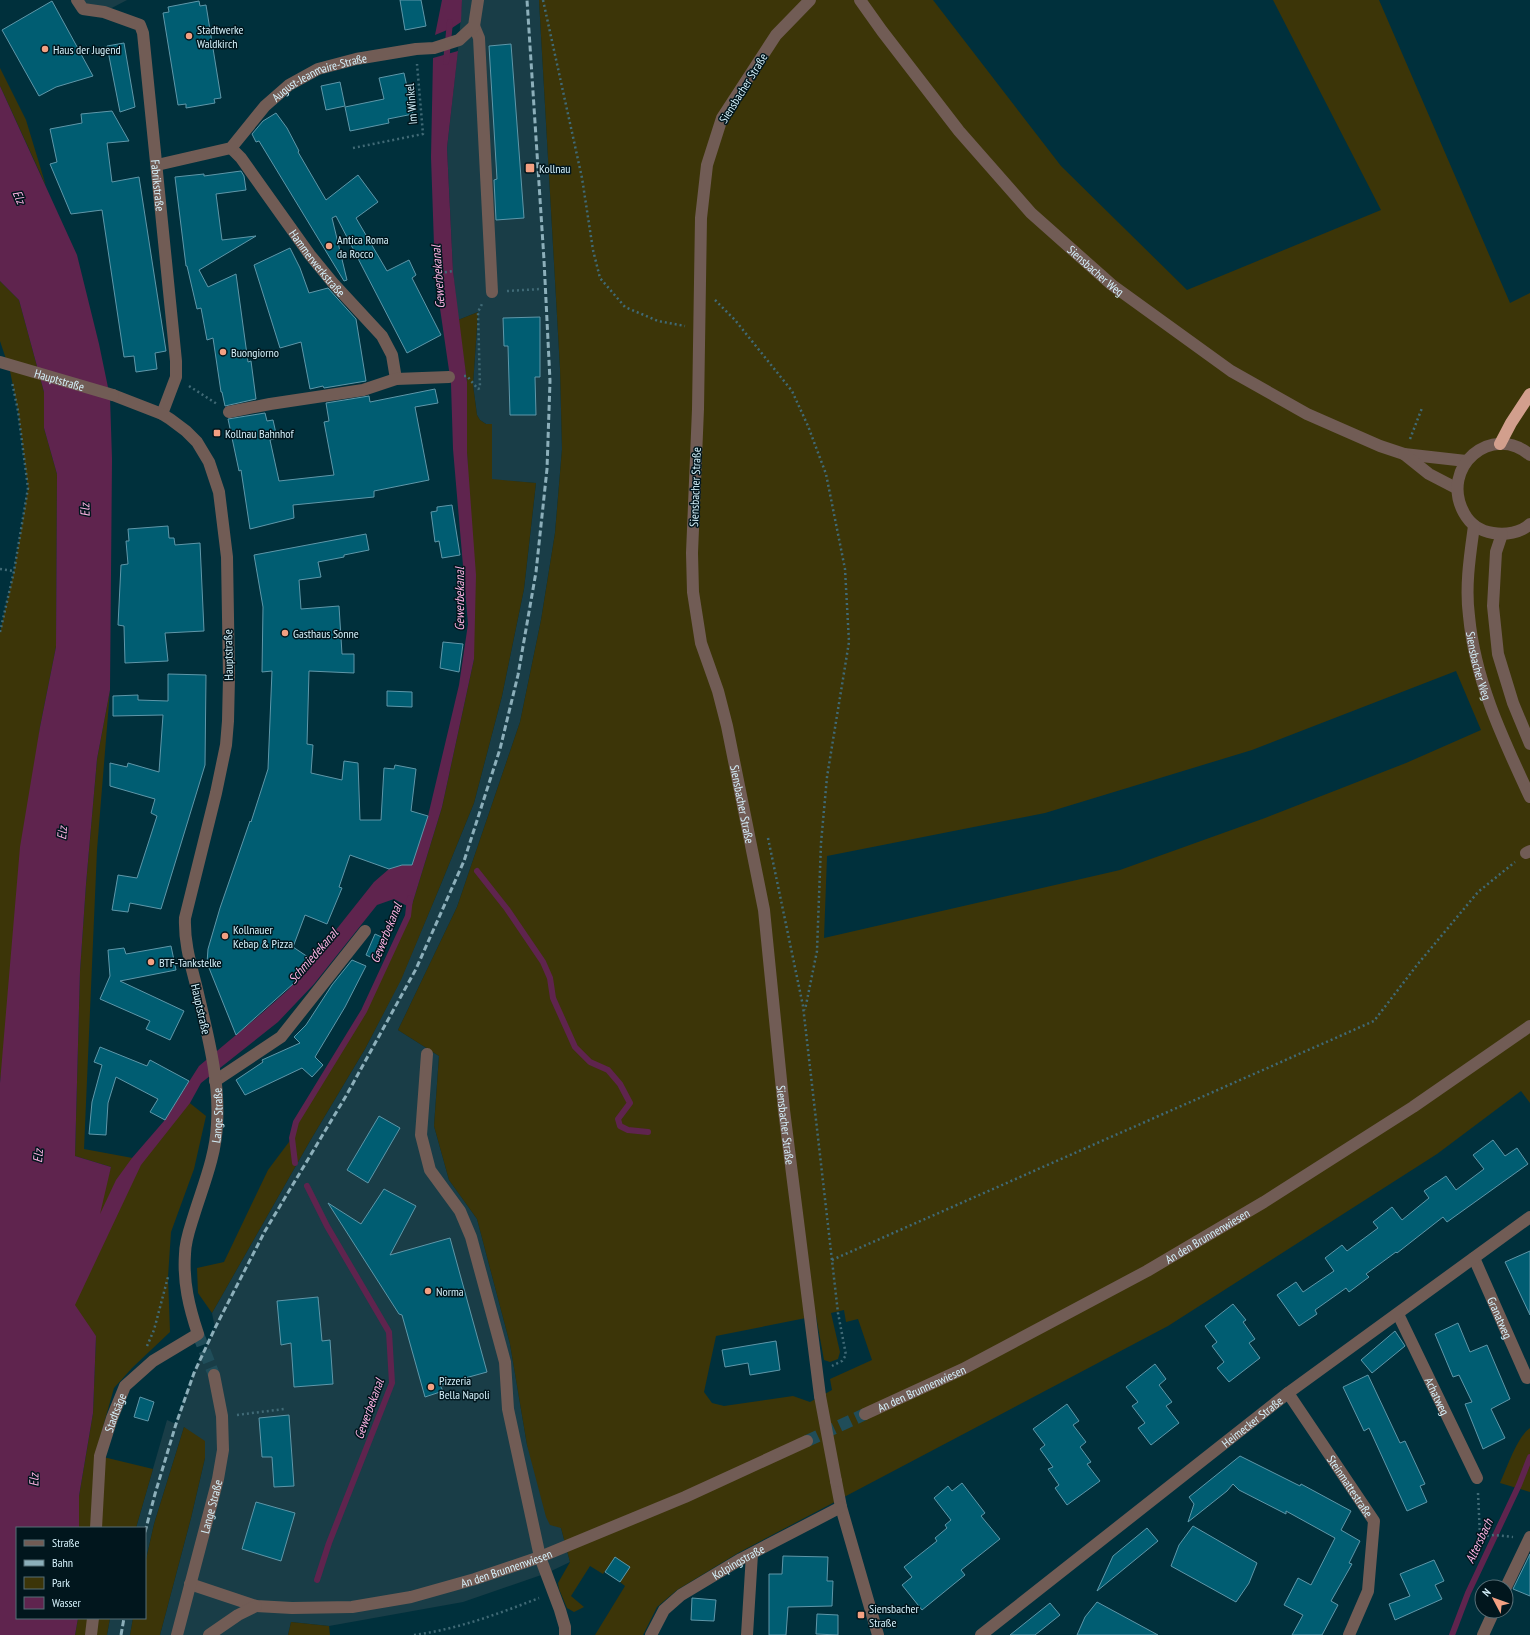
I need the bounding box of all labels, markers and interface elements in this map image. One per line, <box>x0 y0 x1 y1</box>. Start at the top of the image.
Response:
place label: Stadtwerke Waldkirch <box>197 22 243 51</box>
marker: Stadtwerke Waldkirch <box>184 31 194 41</box>
place label: Haus der Jugend <box>53 42 121 57</box>
marker: Haus der Jugend <box>40 44 50 54</box>
street label: August-Jeanmaire-Straße <box>268 50 368 104</box>
street label: Siensbacher Straße <box>716 50 770 126</box>
street label: Im Winkel <box>402 83 420 125</box>
street label: Fabrikstraße <box>148 159 168 212</box>
place label: Kollnau <box>539 161 571 176</box>
marker: Kollnau <box>524 162 536 174</box>
water label: Elz <box>9 187 30 208</box>
street label: Hammerwerkstraße <box>287 226 349 299</box>
place label: Antica Roma da Rocco <box>337 232 389 261</box>
marker: Antica Roma da Rocco <box>324 241 334 251</box>
street label: Siensbacher Weg <box>1065 242 1127 299</box>
water label: Gewerbekanal <box>427 243 449 309</box>
place label: Buongiorno <box>231 345 279 360</box>
marker: Buongiorno <box>218 347 228 357</box>
street label: Hauptstraße <box>33 365 86 394</box>
place label: Kollnau Bahnhof <box>225 426 294 441</box>
marker: Kollnau Bahnhof <box>212 428 222 438</box>
street label: Siensbacher Straße <box>686 447 704 527</box>
water label: Elz <box>76 502 94 517</box>
water label: Gewerbekanal <box>451 565 468 631</box>
place label: Gasthaus Sonne <box>293 626 359 641</box>
marker: Gasthaus Sonne <box>280 628 290 638</box>
street label: Hauptstraße <box>220 629 236 681</box>
street label: Siensbacher Weg <box>1463 630 1495 702</box>
street label: Siensbacher Straße <box>727 763 758 845</box>
water label: Elz <box>53 824 71 840</box>
water label: Gewerbekanal <box>366 899 406 966</box>
place label: Kollnauer Kebap & Pizza <box>233 922 293 951</box>
water label: Schmiedekanal <box>284 923 343 987</box>
marker: Kollnauer Kebap & Pizza <box>220 931 230 941</box>
place label: BTF-Tankstelke <box>159 955 222 970</box>
marker: BTF-Tankstelke <box>146 957 156 967</box>
street label: Hauptstraße <box>188 982 214 1036</box>
street label: Siensbacher Straße <box>774 1084 798 1165</box>
street label: Lange Straße <box>208 1087 225 1144</box>
water label: Elz <box>29 1147 47 1163</box>
street label: An den Brunnenwiesen <box>1162 1205 1252 1266</box>
place label: Norma <box>436 1284 464 1299</box>
marker: Norma <box>423 1286 433 1296</box>
street label: Granatweg <box>1484 1294 1516 1341</box>
street label: An den Brunnenwiesen <box>875 1361 968 1415</box>
place label: Pizzeria Bella Napoli <box>439 1373 490 1402</box>
water label: Gewerbekanal <box>350 1374 388 1442</box>
street label: Achatweg <box>1422 1375 1453 1417</box>
marker: Pizzeria Bella Napoli <box>426 1382 436 1392</box>
street label: Stadtsäge <box>101 1391 129 1434</box>
street label: Heimecker Straße <box>1218 1393 1286 1450</box>
street label: Steinmattestraße <box>1324 1452 1377 1520</box>
water label: Elz <box>25 1472 43 1487</box>
street label: Lange Straße <box>197 1478 225 1535</box>
water label: Altersbach <box>1461 1515 1497 1566</box>
legend <box>16 1527 146 1619</box>
text: Straße <box>52 1535 79 1550</box>
street label: Kolpingstraße <box>709 1541 767 1582</box>
street label: An den Brunnenwiesen <box>459 1545 554 1590</box>
text: Bahn <box>52 1555 73 1570</box>
text: Park <box>52 1575 70 1590</box>
north arrow <box>1474 1579 1514 1619</box>
text: N <box>1479 1586 1494 1599</box>
text: Wasser <box>52 1595 82 1610</box>
place label: Siensbacher Straße <box>869 1601 920 1630</box>
marker: Siensbacher Straße <box>856 1610 866 1620</box>

